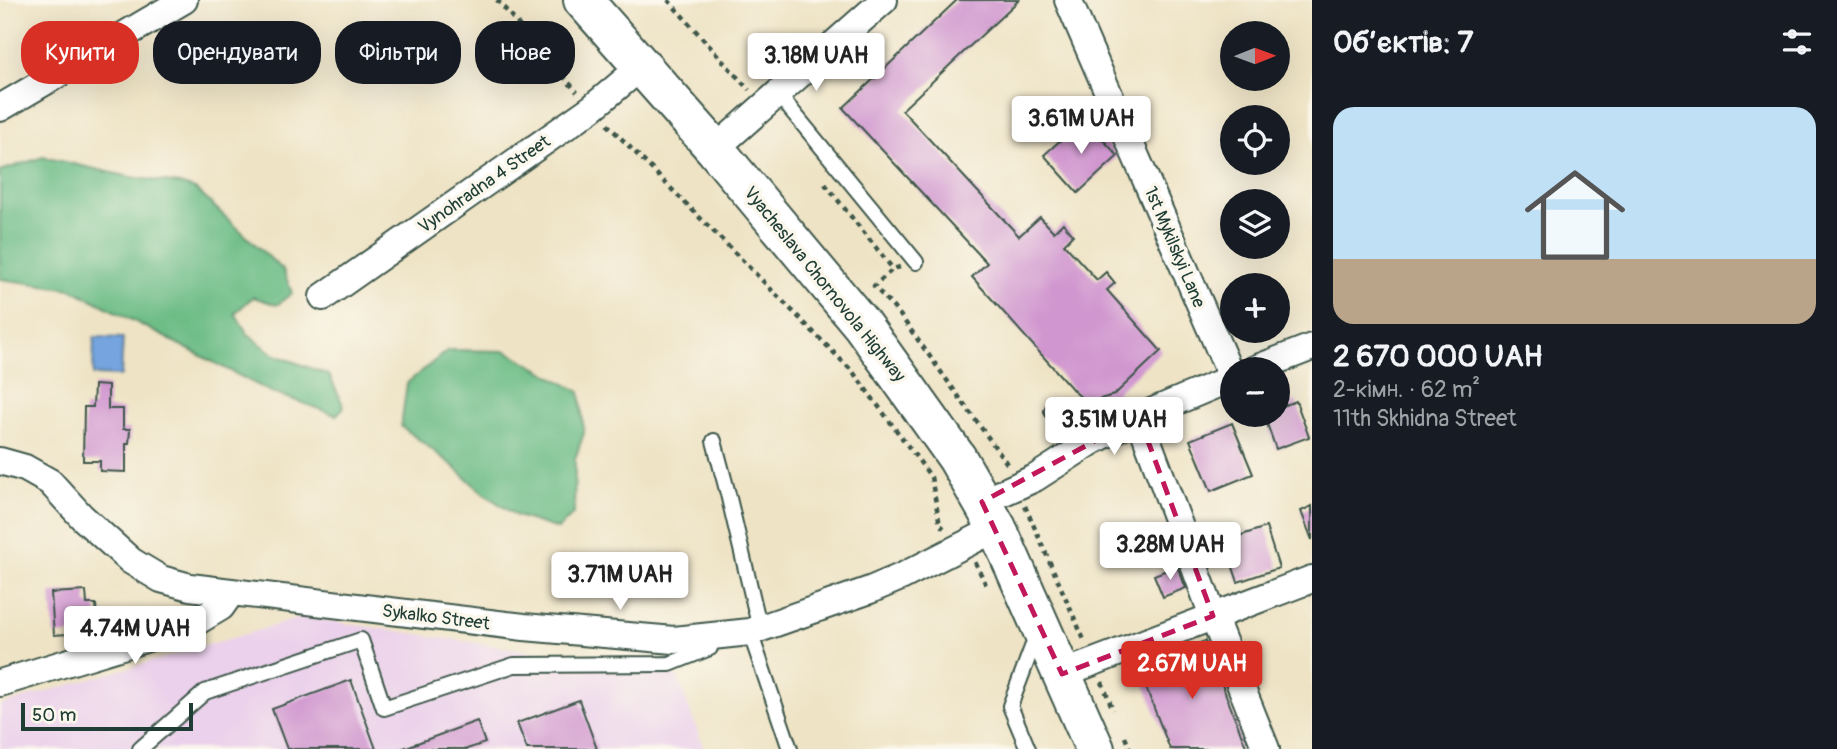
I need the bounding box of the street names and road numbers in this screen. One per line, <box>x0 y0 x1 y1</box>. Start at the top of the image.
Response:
street label: Vynohradna 4 Street <box>414 130 556 239</box>
street label: Vyacheslava Chornovola Highway <box>739 182 911 387</box>
street label: 1st Mykilskyi Lane <box>1139 183 1210 311</box>
street label: Sykalko Street <box>381 599 492 636</box>

